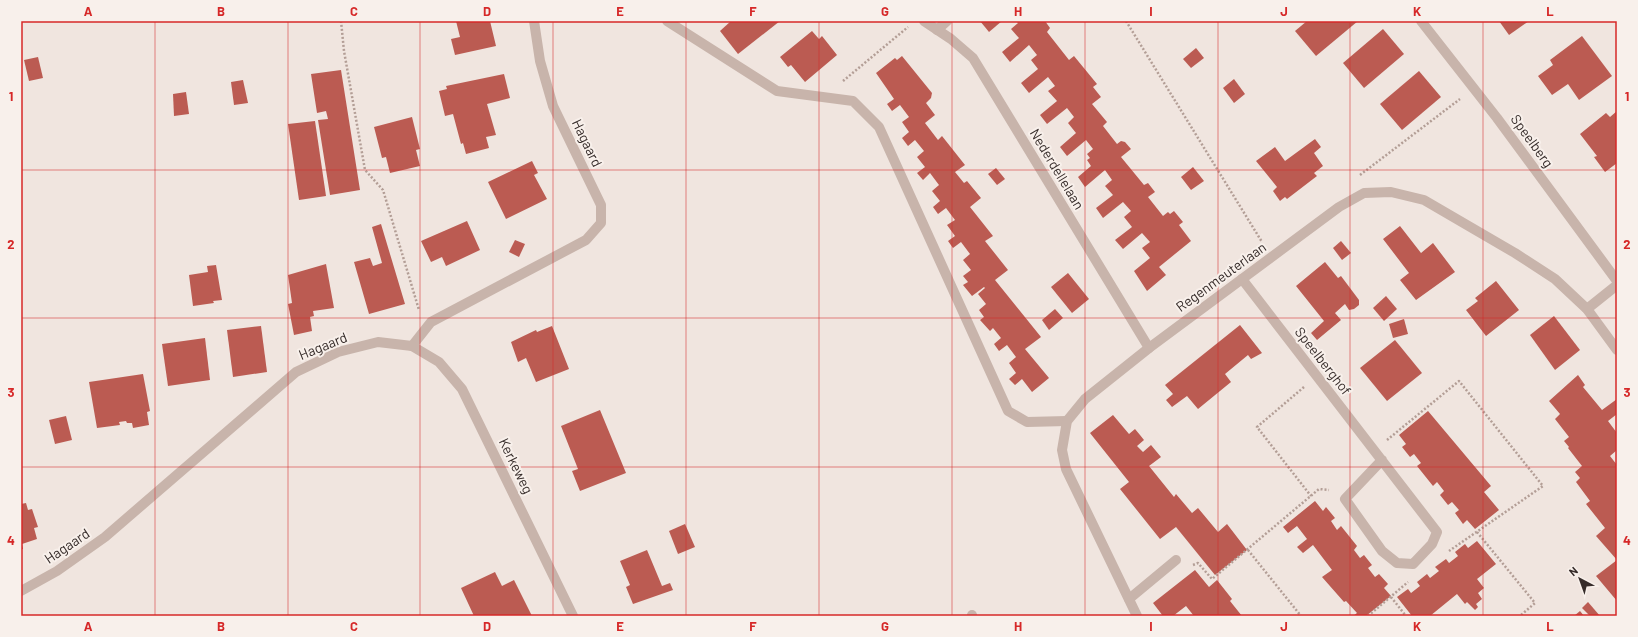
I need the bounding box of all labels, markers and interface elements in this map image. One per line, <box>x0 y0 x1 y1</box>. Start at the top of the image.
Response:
text: A <box>84 3 93 19</box>
text: B <box>217 3 225 19</box>
text: C <box>350 3 358 19</box>
text: D <box>483 3 491 19</box>
text: E <box>616 3 624 19</box>
text: F <box>749 3 757 19</box>
text: G <box>881 3 889 19</box>
text: H <box>1014 3 1022 19</box>
text: I <box>1149 3 1153 19</box>
text: J <box>1280 3 1288 19</box>
text: K <box>1413 3 1421 19</box>
text: L <box>1546 3 1554 19</box>
text: 1 <box>9 88 13 104</box>
text: 1 <box>1625 88 1629 104</box>
street label: Speelberg <box>1507 111 1557 171</box>
street label: Hagaard <box>569 116 606 169</box>
street label: Nederdellelaan <box>1027 125 1088 212</box>
text: 2 <box>7 236 15 252</box>
text: 2 <box>1623 236 1631 252</box>
street label: Regenmeuterlaan <box>1172 238 1269 315</box>
street label: Speelberghof <box>1292 323 1355 398</box>
street label: Hagaard <box>296 328 350 363</box>
text: 3 <box>7 384 15 400</box>
text: 3 <box>1623 384 1631 400</box>
street label: Kerkeweg <box>496 435 537 496</box>
street label: Hagaard <box>41 524 93 567</box>
text: 4 <box>7 532 15 548</box>
text: 4 <box>1623 532 1631 548</box>
north arrow <box>1560 559 1600 599</box>
text: N <box>1566 564 1580 578</box>
text: A <box>84 618 93 634</box>
text: B <box>217 618 225 634</box>
text: C <box>350 618 358 634</box>
text: D <box>483 618 491 634</box>
text: E <box>616 618 624 634</box>
text: F <box>749 618 757 634</box>
text: G <box>881 618 889 634</box>
text: H <box>1014 618 1022 634</box>
text: I <box>1149 618 1153 634</box>
text: J <box>1280 618 1288 634</box>
text: K <box>1413 618 1421 634</box>
text: L <box>1546 618 1554 634</box>

